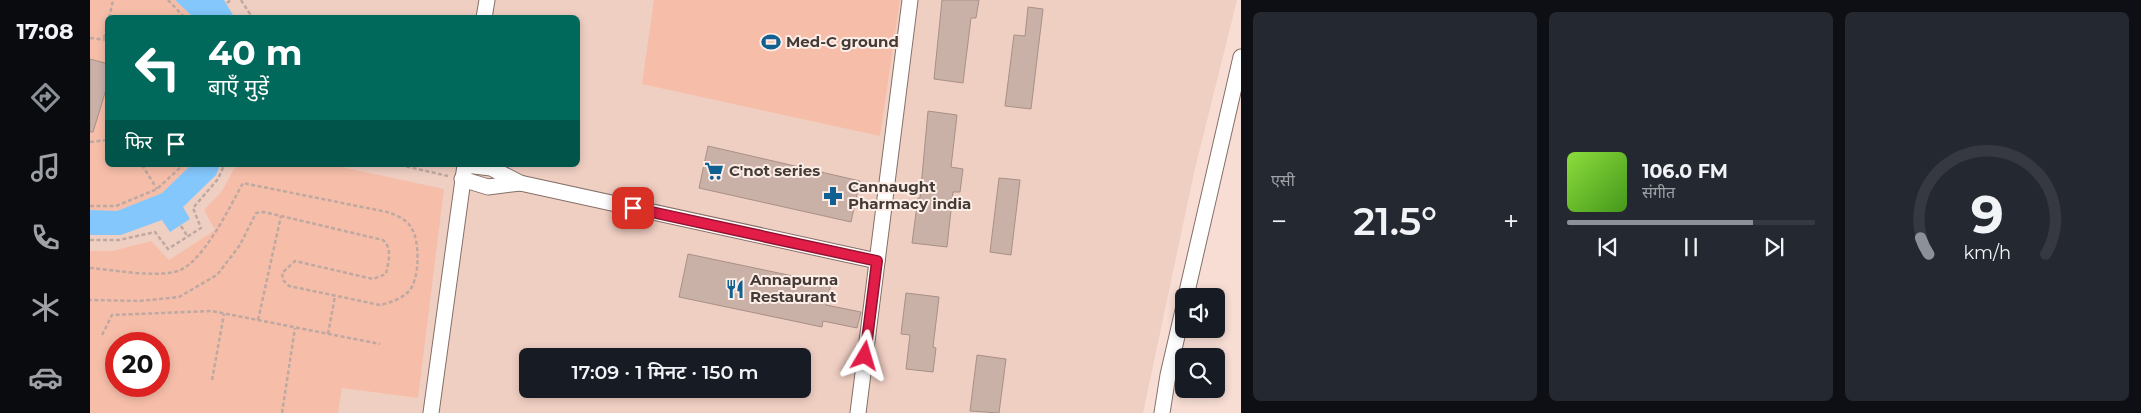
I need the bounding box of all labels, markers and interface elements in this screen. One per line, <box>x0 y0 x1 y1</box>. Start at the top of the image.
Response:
text: 17:08 <box>16 18 74 45</box>
text: 40 m <box>208 31 303 74</box>
sports icon: Med-C ground <box>760 31 782 53</box>
place label: Med-C ground <box>786 32 899 51</box>
icon: left <box>125 35 190 100</box>
text: बाएँ मुड़ें <box>208 74 269 101</box>
icon: directions <box>28 80 63 115</box>
icon: arrive <box>162 130 190 158</box>
text: फिर <box>125 131 152 154</box>
icon: music <box>28 150 63 185</box>
supermarket icon: C'not series <box>703 160 725 182</box>
text: 106.0 FM <box>1642 160 1728 183</box>
place label: C'not series <box>729 161 820 180</box>
text: एसी <box>1271 171 1295 190</box>
place label: Cannaught Pharmacy india <box>848 177 971 213</box>
text: संगीत <box>1642 183 1675 202</box>
text: 9 <box>1970 183 2004 246</box>
pharmacy icon: Cannaught Pharmacy india <box>822 185 844 207</box>
pin <box>612 187 654 229</box>
icon: arrive <box>619 194 647 222</box>
text: 21.5° <box>1353 198 1437 245</box>
text: − <box>1271 204 1287 238</box>
text: + <box>1503 204 1519 238</box>
icon: phone <box>28 220 63 255</box>
icon: previous <box>1594 233 1622 261</box>
icon: pause <box>1677 233 1705 261</box>
icon: next <box>1760 233 1788 261</box>
text: km/h <box>1963 242 2011 263</box>
place label: Annapurna Restaurant <box>749 270 838 306</box>
restaurant icon: Annapurna Restaurant <box>724 278 746 300</box>
map controls <box>1175 288 1225 398</box>
button: sound <box>1175 288 1225 338</box>
icon: climate <box>28 290 63 325</box>
position arrow <box>838 329 890 381</box>
speed limit sign: 20 <box>105 332 170 397</box>
button: search <box>1175 348 1225 398</box>
icon: car <box>28 360 63 395</box>
text: 17:09 · 1 मिनट · 150 m <box>572 361 758 384</box>

